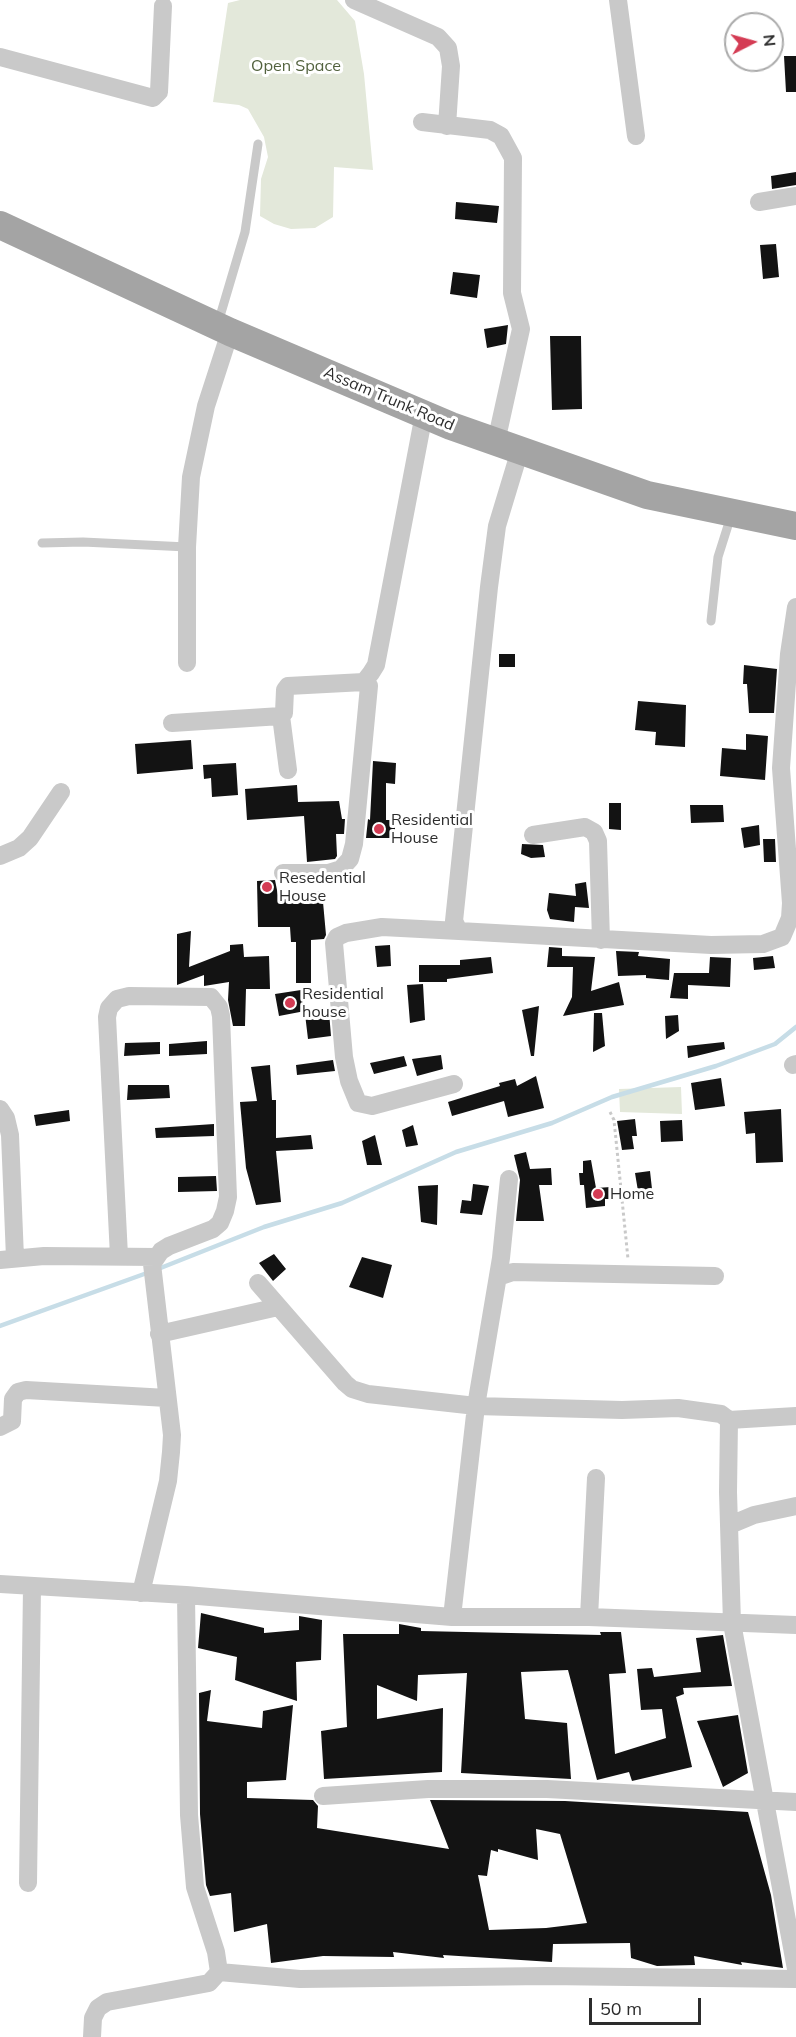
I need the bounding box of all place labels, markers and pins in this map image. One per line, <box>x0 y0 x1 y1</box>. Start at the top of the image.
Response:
place label: Residential House <box>391 810 473 848</box>
marker: Residential House <box>372 822 386 836</box>
place label: Resedential House <box>279 868 366 906</box>
marker: Resedential House <box>260 880 274 894</box>
place label: Residential house <box>302 984 384 1022</box>
marker: Residential house <box>283 996 297 1010</box>
place label: Home <box>610 1184 654 1204</box>
marker: Home <box>591 1187 605 1201</box>

